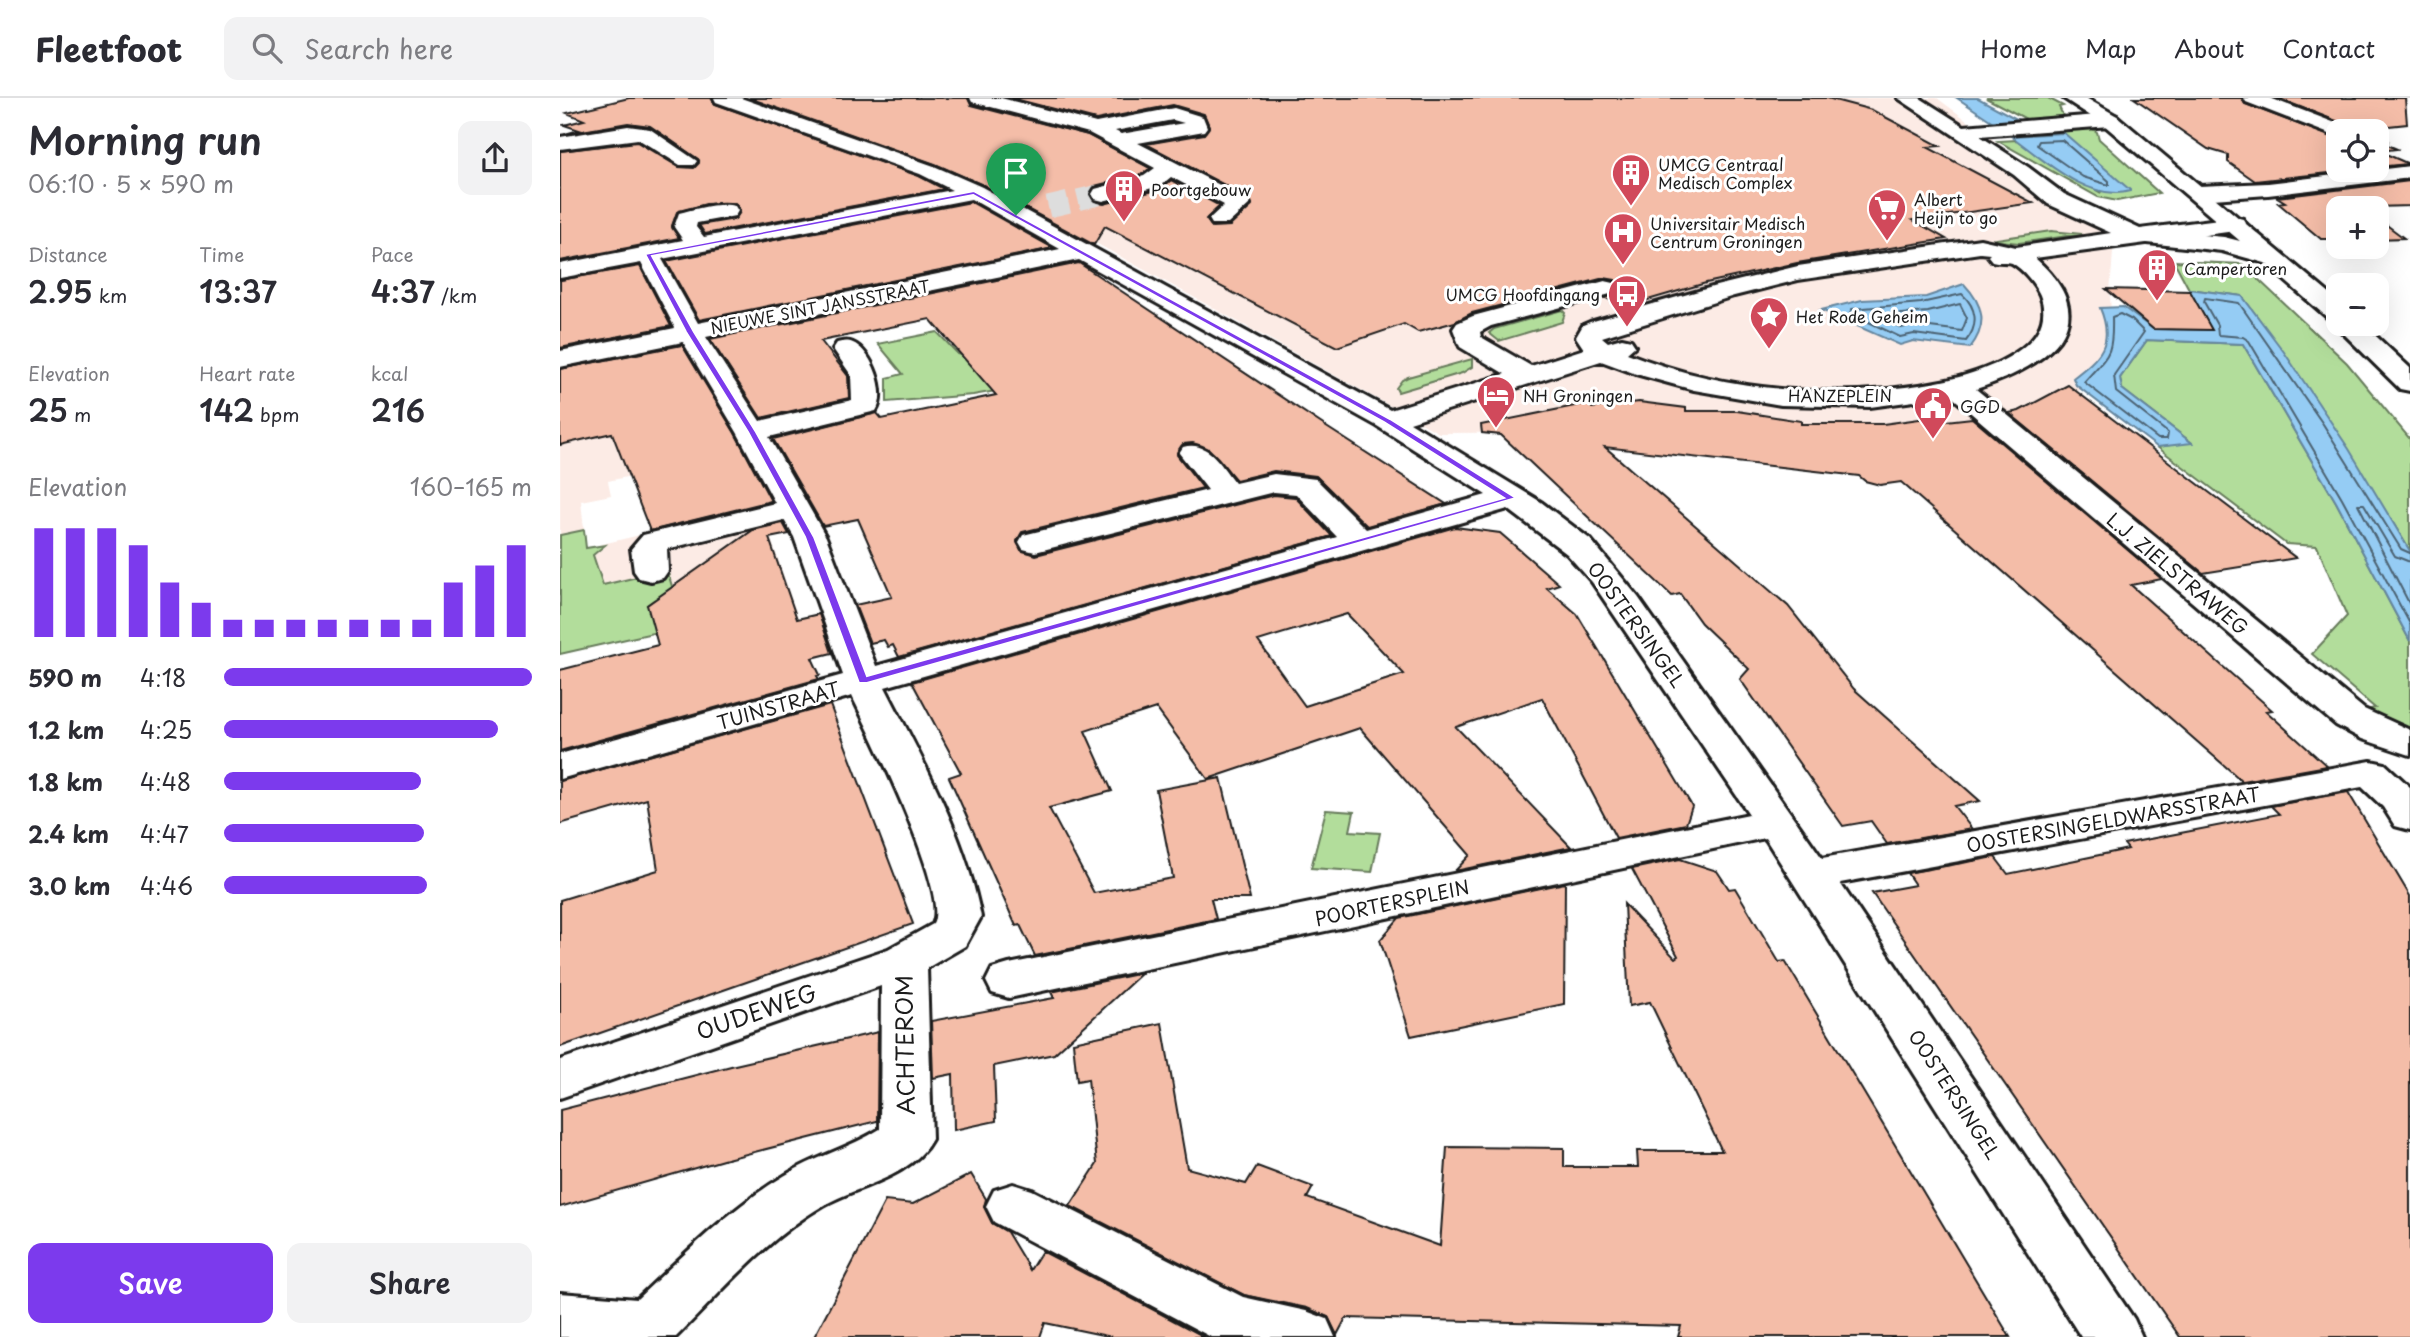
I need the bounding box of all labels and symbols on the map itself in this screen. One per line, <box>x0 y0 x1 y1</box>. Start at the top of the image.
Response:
pin <box>986 143 1046 215</box>
building icon: UMCG Centraal Medisch Complex <box>1610 152 1652 207</box>
place label: UMCG Centraal Medisch Complex <box>1658 152 1792 194</box>
building icon: Poortgebouw <box>1103 168 1145 223</box>
place label: Poortgebouw <box>1151 177 1251 201</box>
supermarket icon: Albert Heijn to go <box>1866 187 1908 242</box>
place label: Albert Heijn to go <box>1914 187 1997 229</box>
hospital icon: Universitair Medisch Centrum Groningen <box>1602 211 1644 266</box>
place label: Universitair Medisch Centrum Groningen <box>1650 211 1805 253</box>
building icon: Campertoren <box>2136 247 2178 302</box>
place label: Campertoren <box>2184 256 2287 280</box>
street label: NIEUWE SINT JANSSTRAAT <box>708 273 932 339</box>
bus stop icon: UMCG Hoofdingang <box>1606 273 1648 328</box>
place label: UMCG Hoofdingang <box>1445 282 1600 306</box>
place icon: Het Rode Geheim <box>1748 295 1790 350</box>
place label: Het Rode Geheim <box>1796 304 1928 328</box>
hotel icon: NH Groningen <box>1475 374 1517 429</box>
place label: NH Groningen <box>1523 383 1633 407</box>
street label: HANZEPLEIN <box>1788 383 1892 407</box>
public building icon: GGD <box>1912 385 1954 440</box>
place label: GGD <box>1960 394 2000 418</box>
street label: L.J. ZIELSTRAWEG <box>2101 505 2255 641</box>
street label: OOSTERSINGEL <box>1582 555 1692 693</box>
street label: TUINSTRAAT <box>713 674 843 736</box>
street label: OOSTERSINGELDWARSSTRAAT <box>1964 779 2262 859</box>
street label: POORTERSPLEIN <box>1312 872 1472 932</box>
street label: OUDEWEG <box>691 974 821 1048</box>
street label: ACHTEROM <box>885 975 923 1115</box>
street label: OOSTERSINGEL <box>1902 1024 2008 1164</box>

